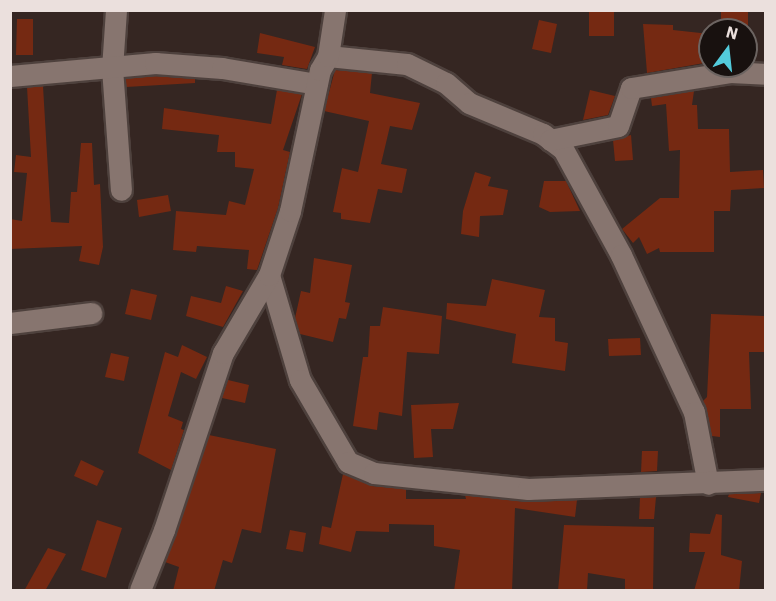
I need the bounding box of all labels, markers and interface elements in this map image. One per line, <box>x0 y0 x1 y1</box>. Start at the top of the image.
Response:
north arrow <box>698 18 758 78</box>
text: N <box>724 21 740 44</box>

